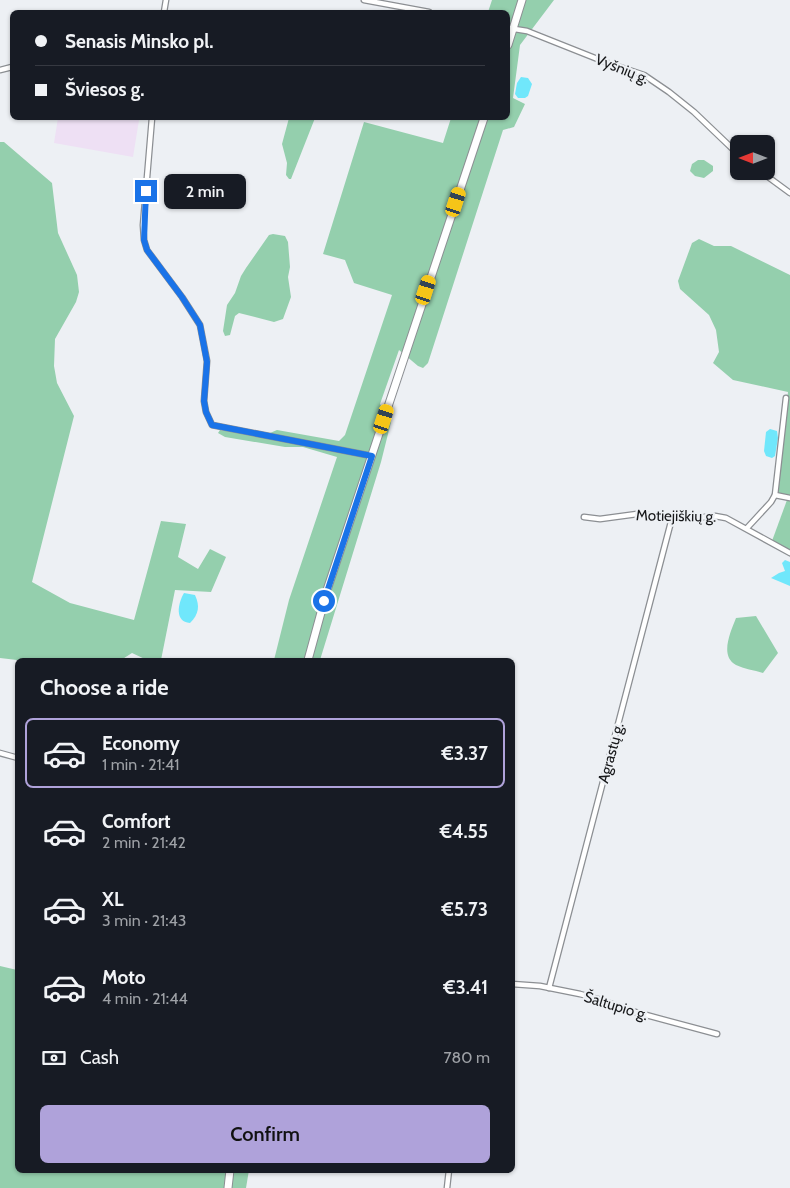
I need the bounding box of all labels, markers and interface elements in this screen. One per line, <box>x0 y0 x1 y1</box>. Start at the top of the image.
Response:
text: Senasis Minsko pl. <box>65 30 213 53</box>
street label: Vyšnių g. <box>593 50 651 88</box>
text: Šviesos g. <box>65 78 145 101</box>
north arrow <box>730 135 775 180</box>
map controls <box>730 135 775 180</box>
callout: 2 min <box>164 174 246 208</box>
route end <box>135 180 157 202</box>
text: 2 min <box>186 182 224 201</box>
car <box>444 185 467 219</box>
car <box>414 273 437 307</box>
car <box>372 402 395 436</box>
street label: Motiejiškių g. <box>636 506 716 526</box>
route start <box>313 590 335 612</box>
text: Choose a ride <box>40 674 169 701</box>
street label: Agrastų g. <box>594 721 628 785</box>
icon: car <box>42 731 87 776</box>
text: Economy <box>102 732 180 755</box>
text: €3.37 <box>441 742 488 765</box>
text: 1 min · 21:41 <box>102 755 180 774</box>
icon: car <box>42 809 87 854</box>
text: Comfort <box>102 810 171 833</box>
text: €4.55 <box>440 820 488 843</box>
text: 2 min · 21:42 <box>102 833 186 852</box>
icon: car <box>42 887 87 932</box>
text: XL <box>102 888 123 911</box>
text: €5.73 <box>441 898 488 921</box>
text: 3 min · 21:43 <box>102 911 186 930</box>
icon: car <box>42 965 87 1010</box>
text: Moto <box>102 966 146 989</box>
text: €3.41 <box>443 976 488 999</box>
street label: Šaltupio g. <box>582 987 651 1024</box>
text: 4 min · 21:44 <box>102 989 188 1008</box>
icon: cash <box>40 1044 68 1072</box>
text: Cash <box>80 1046 119 1069</box>
text: 780 m <box>443 1048 490 1067</box>
button: Confirm <box>40 1105 490 1163</box>

